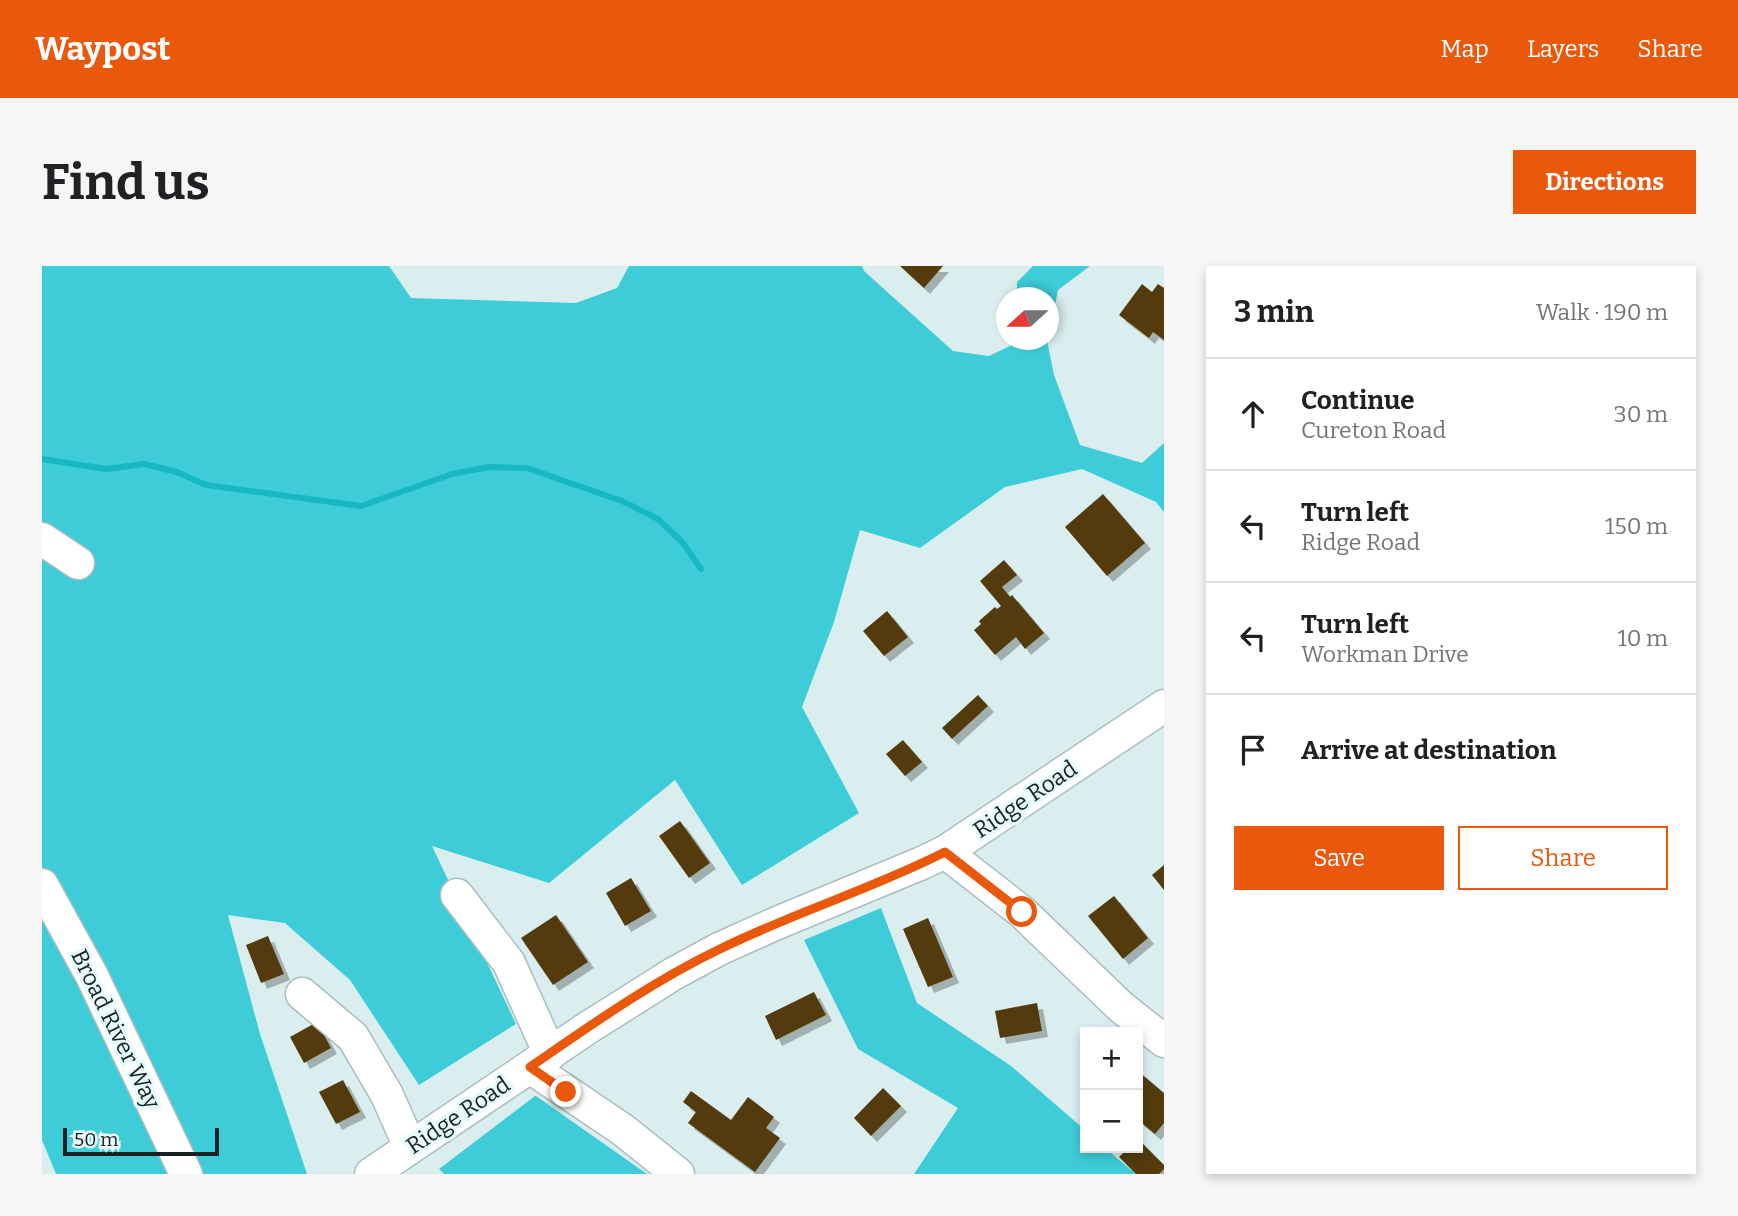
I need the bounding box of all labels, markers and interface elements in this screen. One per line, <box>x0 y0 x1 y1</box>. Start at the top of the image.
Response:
text: Waypost <box>35 29 171 69</box>
text: Map <box>1441 35 1489 63</box>
text: Layers <box>1527 35 1599 63</box>
text: Share <box>1637 35 1703 63</box>
button: Directions <box>1513 150 1696 214</box>
text: Find us <box>42 153 210 212</box>
north arrow <box>996 287 1059 350</box>
text: 3 min <box>1234 294 1314 330</box>
text: Walk · 190 m <box>1536 298 1668 326</box>
text: Continue <box>1301 385 1415 416</box>
icon: ahead <box>1234 395 1272 433</box>
text: 30 m <box>1614 400 1668 428</box>
text: Cureton Road <box>1301 416 1446 444</box>
text: Turn left <box>1301 497 1409 528</box>
icon: left <box>1234 507 1272 545</box>
text: 150 m <box>1605 512 1668 540</box>
text: Ridge Road <box>1301 528 1420 556</box>
text: Turn left <box>1301 609 1409 640</box>
icon: left <box>1234 619 1272 657</box>
text: 10 m <box>1617 624 1668 652</box>
text: Workman Drive <box>1301 640 1469 668</box>
icon: arrive <box>1234 731 1272 769</box>
text: Arrive at destination <box>1301 735 1556 766</box>
street label: Ridge Road <box>968 754 1083 844</box>
button: Save <box>1234 826 1444 890</box>
button: Share <box>1458 826 1668 890</box>
route start <box>1006 896 1037 927</box>
street label: Broad River Way <box>65 945 167 1114</box>
map controls <box>1080 1027 1143 1153</box>
button: + <box>1080 1027 1143 1090</box>
street label: Ridge Road <box>401 1070 516 1160</box>
route end <box>550 1076 581 1107</box>
button: − <box>1080 1090 1143 1153</box>
scale bar <box>63 1125 219 1157</box>
text: 50 m <box>74 1128 118 1151</box>

